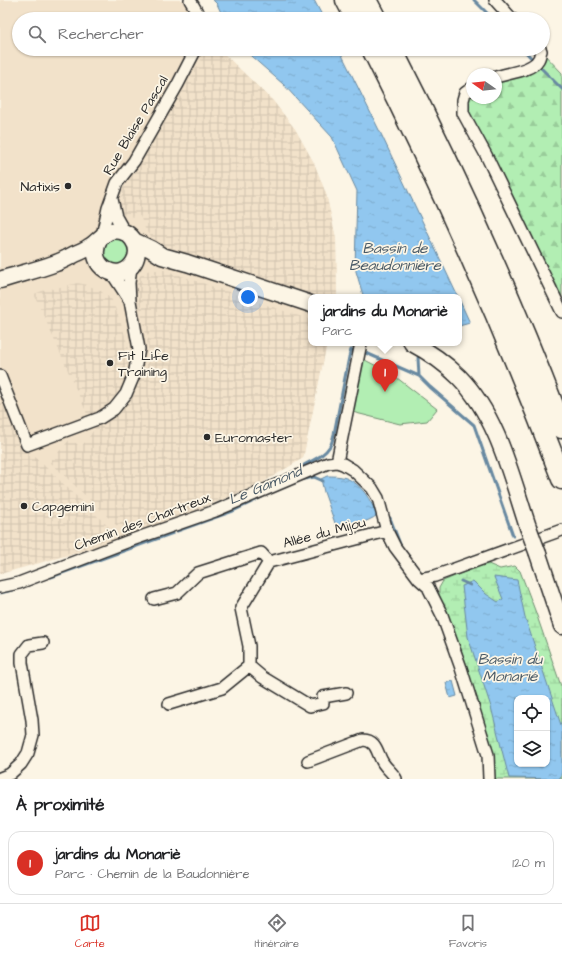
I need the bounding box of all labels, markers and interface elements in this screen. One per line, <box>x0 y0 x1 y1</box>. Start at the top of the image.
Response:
search box <box>12 12 550 56</box>
icon: search <box>26 23 48 45</box>
text: Rechercher <box>58 24 143 45</box>
north arrow <box>466 68 502 104</box>
street label: Rue Blaise Pascal <box>98 72 174 179</box>
place label: Natixis <box>21 177 60 197</box>
marker: Natixis <box>63 181 73 191</box>
water label: Bassin de Beaudonnière <box>349 238 442 276</box>
your location <box>238 287 258 307</box>
popup <box>308 294 462 346</box>
text: jardins du Monariè <box>322 301 448 322</box>
text: Parc <box>322 322 353 340</box>
place label: Fit Life Training <box>118 346 169 382</box>
marker: Fit Life Training <box>105 358 115 368</box>
pin: 1 <box>372 359 398 392</box>
place label: Euromaster <box>215 428 292 448</box>
marker: Euromaster <box>202 432 212 442</box>
water label: Le Gamond <box>225 459 308 510</box>
street label: Chemin des Chartreux <box>71 488 214 556</box>
place label: Capgemini <box>32 497 94 517</box>
marker: Capgemini <box>19 501 29 511</box>
street label: Allée du Mijou <box>281 512 368 554</box>
water label: Bassin du Monarié <box>478 649 544 687</box>
map controls <box>514 695 550 767</box>
button: locate <box>514 695 550 731</box>
button: layers <box>514 731 550 767</box>
text: À proximité <box>16 793 105 817</box>
text: jardins du Monariè <box>55 844 181 865</box>
text: 1 <box>29 854 31 872</box>
text: 120 m <box>512 854 545 872</box>
text: Parc · Chemin de la Baudonnière <box>55 865 249 883</box>
tab: Carte <box>75 912 105 951</box>
tab: Itinéraire <box>254 912 299 951</box>
tab: Favoris <box>449 912 487 951</box>

